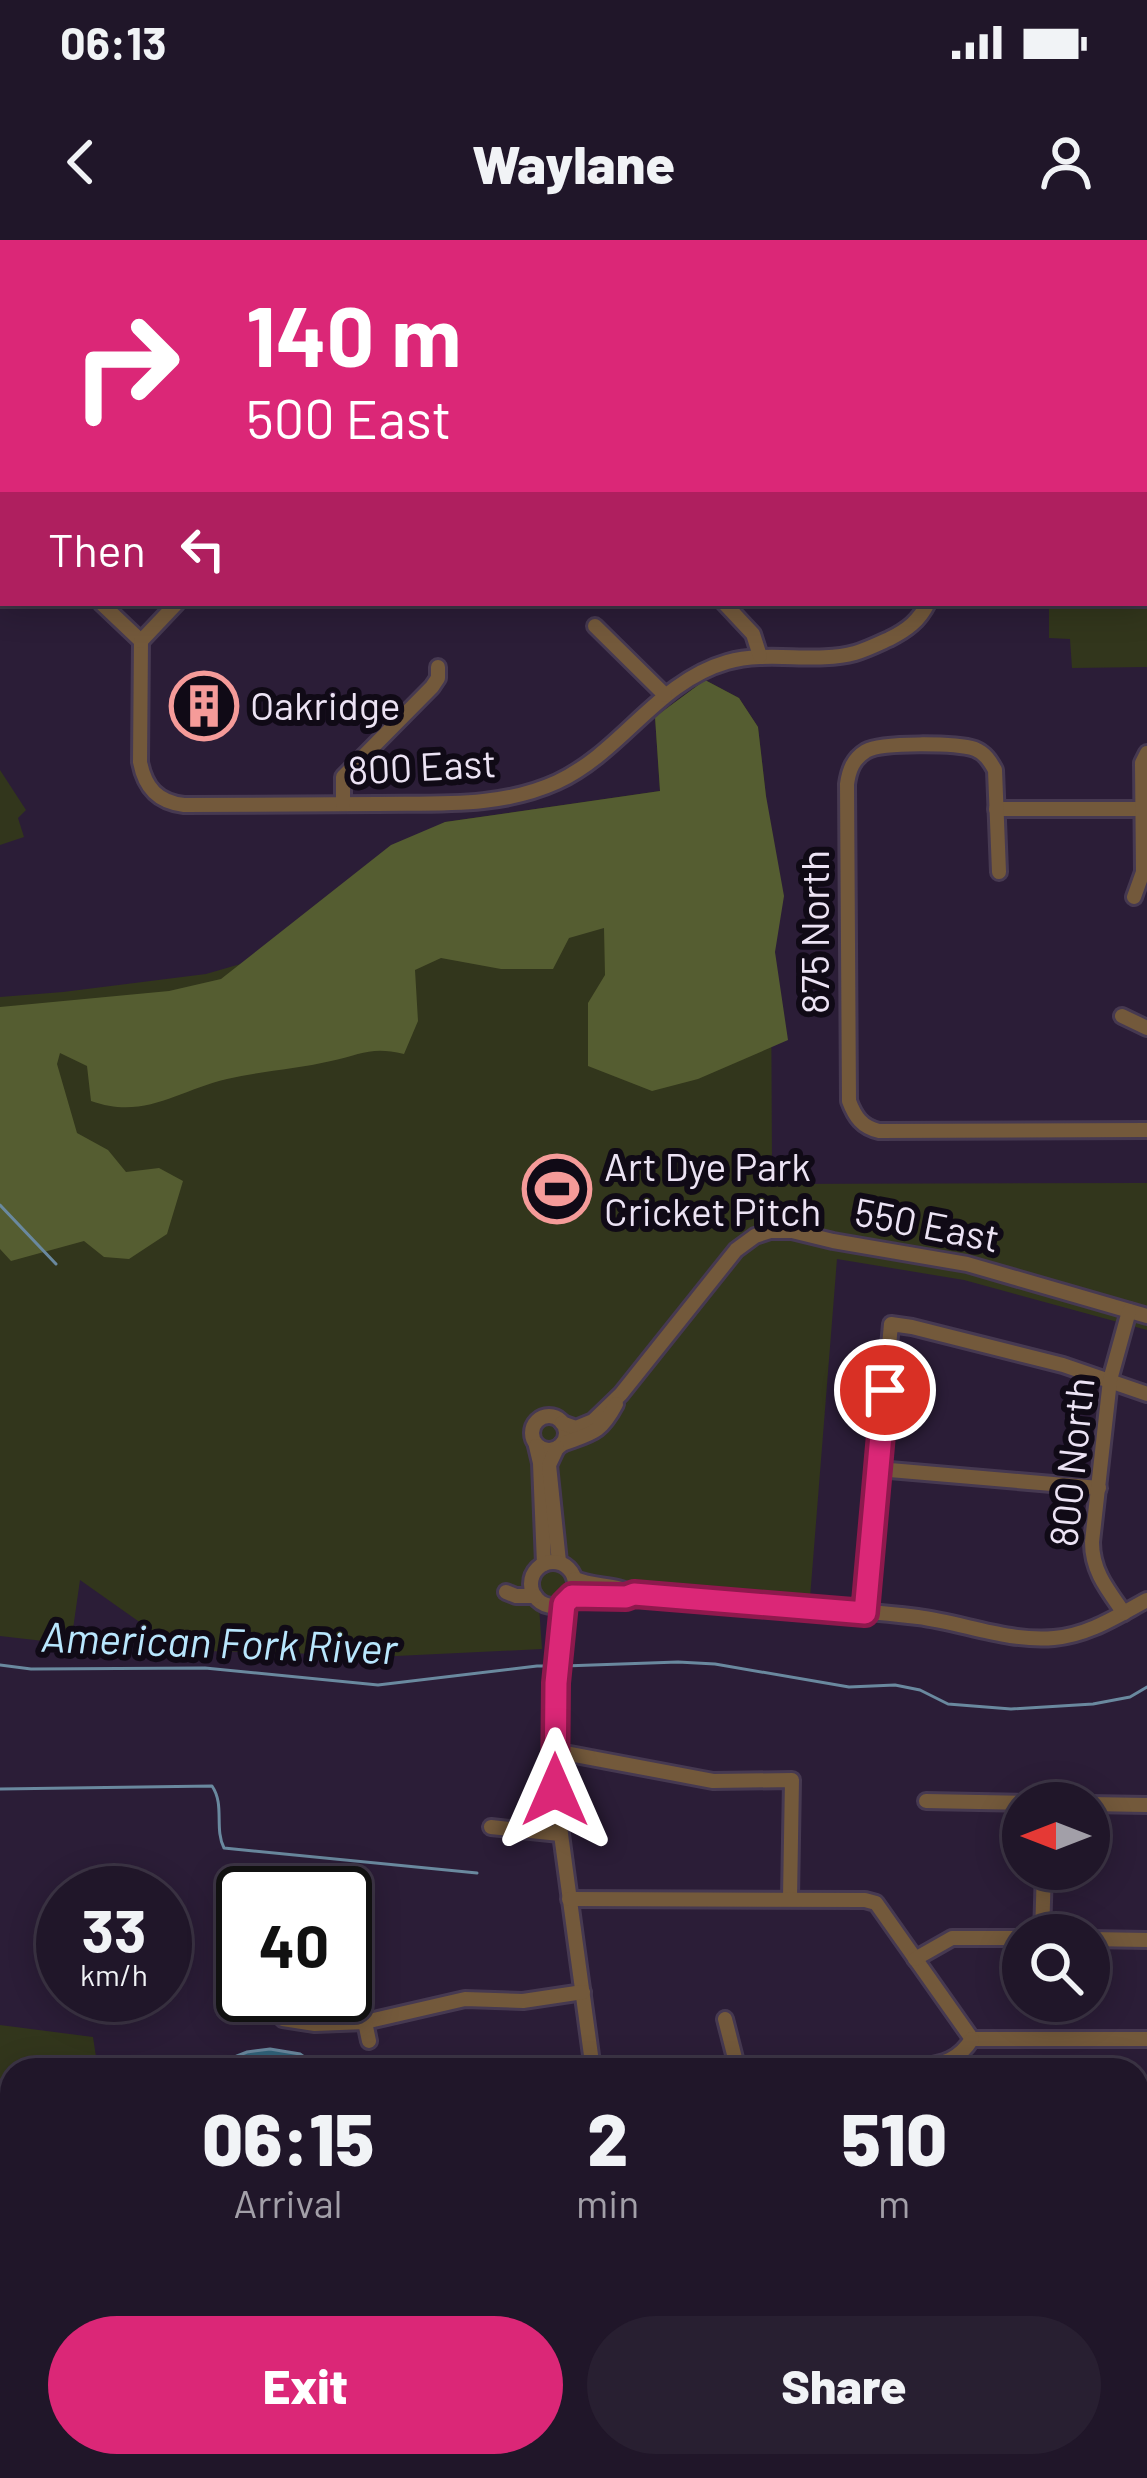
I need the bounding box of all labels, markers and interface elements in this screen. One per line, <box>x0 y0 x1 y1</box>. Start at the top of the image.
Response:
text: 06:13 <box>60 15 166 69</box>
icon: back <box>48 129 114 195</box>
icon: person <box>1033 129 1099 195</box>
text: Waylane <box>472 130 675 195</box>
text: 140 m <box>246 283 461 384</box>
icon: right <box>48 288 204 444</box>
text: 500 East <box>246 385 451 450</box>
icon: left <box>170 516 236 582</box>
text: Then <box>48 522 146 576</box>
building icon: Oakridge <box>169 671 239 741</box>
place label: Oakridge <box>250 681 401 728</box>
street label: 800 East <box>346 738 497 793</box>
street label: 875 North <box>790 850 837 1014</box>
place label: Art Dye Park Cricket Pitch <box>604 1142 821 1234</box>
sports icon: Art Dye Park Cricket Pitch <box>522 1154 592 1224</box>
street label: 550 East <box>851 1186 1004 1261</box>
pin <box>834 1339 936 1441</box>
icon: arrive <box>852 1357 918 1423</box>
street label: 800 North <box>1038 1375 1103 1549</box>
water label: American Fork River <box>40 1610 399 1672</box>
position arrow <box>492 1727 618 1853</box>
north arrow <box>1002 1782 1110 1890</box>
map controls <box>1002 1782 1110 2022</box>
speed limit sign: 40 <box>216 1866 372 2022</box>
text: 33 <box>82 1893 146 1965</box>
button: search <box>1002 1914 1110 2022</box>
text: km/h <box>80 1956 148 1992</box>
text: 06:15 <box>202 2094 374 2180</box>
text: 2 <box>587 2094 628 2180</box>
text: 510 <box>841 2094 947 2180</box>
text: Arrival <box>234 2179 343 2226</box>
text: min <box>576 2179 639 2226</box>
text: m <box>878 2179 910 2226</box>
button: Exit <box>48 2316 563 2454</box>
button: Share <box>587 2316 1101 2454</box>

